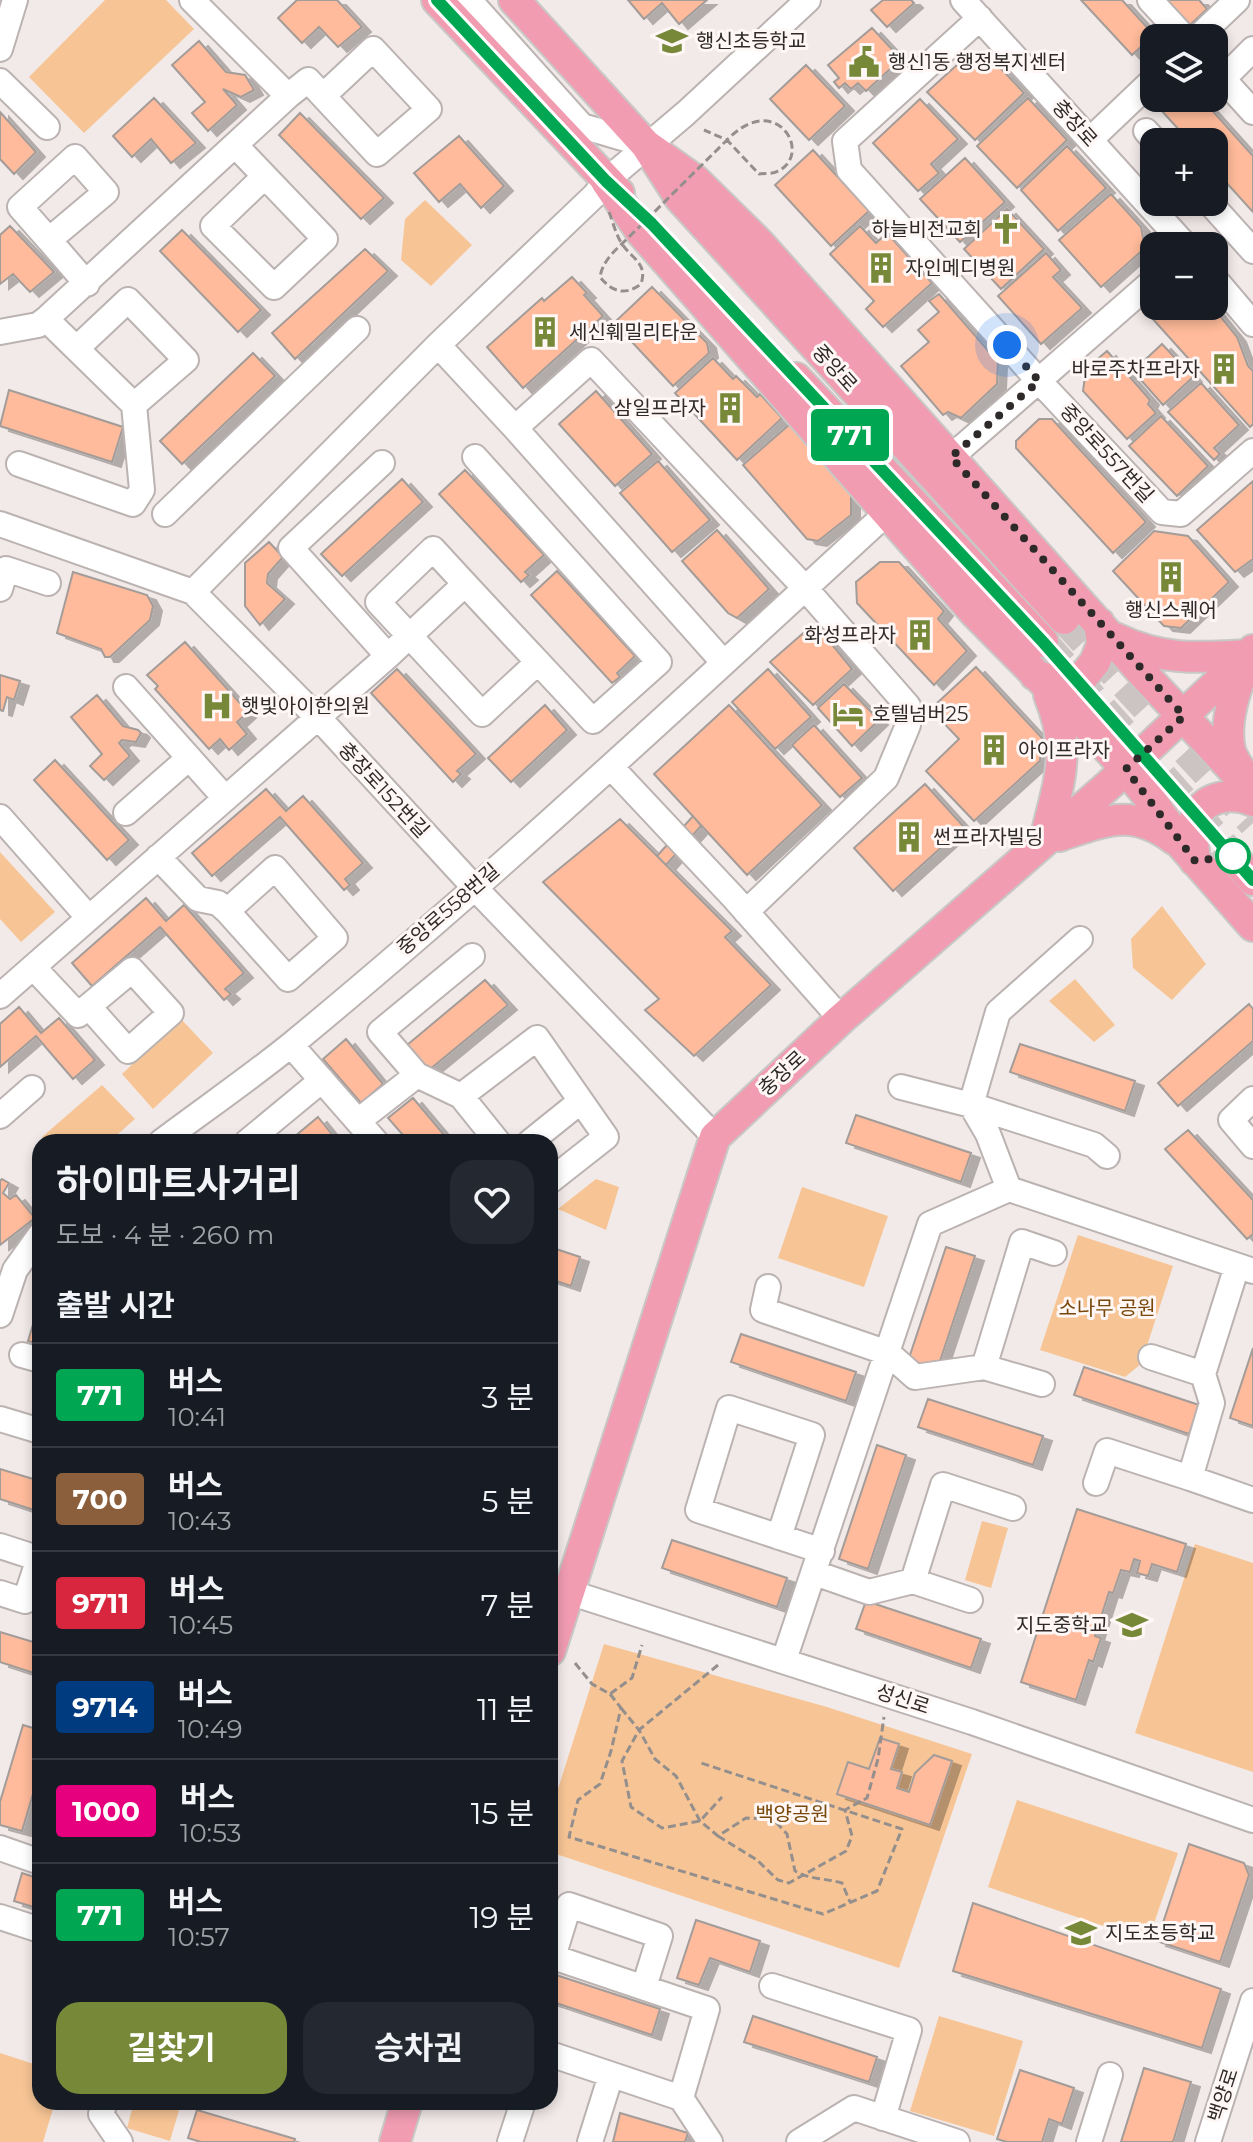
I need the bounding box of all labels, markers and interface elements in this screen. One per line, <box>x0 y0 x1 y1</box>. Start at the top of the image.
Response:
school or university icon: 행신초등학교 <box>655 24 689 58</box>
map controls <box>1140 24 1228 320</box>
button: layers <box>1140 24 1228 112</box>
place label: 행신초등학교 <box>696 29 806 53</box>
public building icon: 행신1동 행정복지센터 <box>847 45 881 79</box>
place label: 행신1동 행정복지센터 <box>888 50 1066 74</box>
street label: 충장로 <box>1048 94 1102 152</box>
button: + <box>1140 128 1228 216</box>
church icon: 하늘비전교회 <box>989 212 1023 246</box>
place label: 하늘비전교회 <box>872 217 982 241</box>
button: − <box>1140 232 1228 320</box>
building icon: 자인메디병원 <box>864 251 898 285</box>
place label: 자인메디병원 <box>905 256 1015 280</box>
building icon: 세신훼밀리타운 <box>528 315 562 349</box>
place label: 세신훼밀리타운 <box>569 320 698 344</box>
your location <box>987 325 1027 365</box>
street label: 중앙로 <box>808 339 862 397</box>
building icon: 바로주차프라자 <box>1207 352 1241 386</box>
place label: 바로주차프라자 <box>1071 357 1200 381</box>
building icon: 삼일프라자 <box>713 391 747 425</box>
place label: 삼일프라자 <box>614 396 706 420</box>
street label: 중앙로557번길 <box>1055 399 1159 507</box>
line badge: 771 <box>804 409 896 461</box>
text: 771 <box>827 418 873 452</box>
building icon: 행신스퀘어 <box>1154 560 1188 594</box>
place label: 행신스퀘어 <box>1125 598 1217 622</box>
building icon: 화성프라자 <box>903 618 937 652</box>
place label: 화성프라자 <box>804 623 896 647</box>
hospital icon: 햇빛아이한의원 <box>200 689 234 723</box>
place label: 햇빛아이한의원 <box>241 694 370 718</box>
hotel icon: 호텔넘버25 <box>831 697 865 731</box>
place label: 호텔넘버25 <box>872 702 968 726</box>
building icon: 아이프라자 <box>977 733 1011 767</box>
street label: 충장로152번길 <box>334 737 434 843</box>
place label: 아이프라자 <box>1018 738 1110 762</box>
building icon: 썬프라자빌딩 <box>892 820 926 854</box>
place label: 썬프라자빌딩 <box>933 825 1043 849</box>
unlabelled marker <box>1216 839 1250 873</box>
street label: 중앙로558번길 <box>392 858 504 960</box>
street label: 충장로 <box>754 1045 810 1101</box>
text: 하이마트사거리 <box>56 1160 301 1207</box>
button: heart <box>450 1160 534 1244</box>
text: 도보 · 4 분 · 260 m <box>56 1219 274 1251</box>
text: 출발 시간 <box>56 1287 175 1324</box>
park label: 소나무 공원 <box>1058 1296 1156 1320</box>
text: 버스 <box>168 1363 223 1400</box>
text: 771 <box>77 1378 123 1412</box>
text: 3 분 <box>482 1379 534 1416</box>
text: 10:41 <box>168 1401 226 1433</box>
text: 버스 <box>168 1467 223 1504</box>
text: 700 <box>73 1482 127 1516</box>
text: 5 분 <box>482 1483 534 1520</box>
text: 10:43 <box>168 1505 232 1537</box>
text: 버스 <box>169 1571 225 1608</box>
text: 9711 <box>72 1586 129 1620</box>
text: 7 분 <box>481 1587 534 1624</box>
school or university icon: 지도중학교 <box>1115 1608 1149 1642</box>
text: 10:45 <box>169 1609 233 1641</box>
place label: 지도중학교 <box>1016 1613 1108 1637</box>
text: 버스 <box>178 1675 233 1712</box>
street label: 성신로 <box>873 1679 933 1719</box>
text: 9714 <box>72 1690 138 1724</box>
text: 11 분 <box>477 1691 534 1728</box>
text: 10:49 <box>178 1713 243 1745</box>
text: 버스 <box>180 1779 235 1816</box>
text: 1000 <box>72 1794 140 1828</box>
text: 15 분 <box>471 1795 534 1832</box>
park label: 백양공원 <box>755 1802 829 1826</box>
text: 10:53 <box>180 1817 241 1849</box>
text: 버스 <box>168 1883 223 1920</box>
text: 771 <box>77 1898 123 1932</box>
text: 19 분 <box>469 1899 534 1936</box>
school or university icon: 지도초등학교 <box>1064 1916 1098 1950</box>
text: 10:57 <box>168 1921 230 1953</box>
place label: 지도초등학교 <box>1105 1921 1215 1945</box>
button: 길찾기 <box>56 2002 287 2094</box>
button: 승차권 <box>303 2002 534 2094</box>
street label: 백양로 <box>1203 2065 1243 2125</box>

